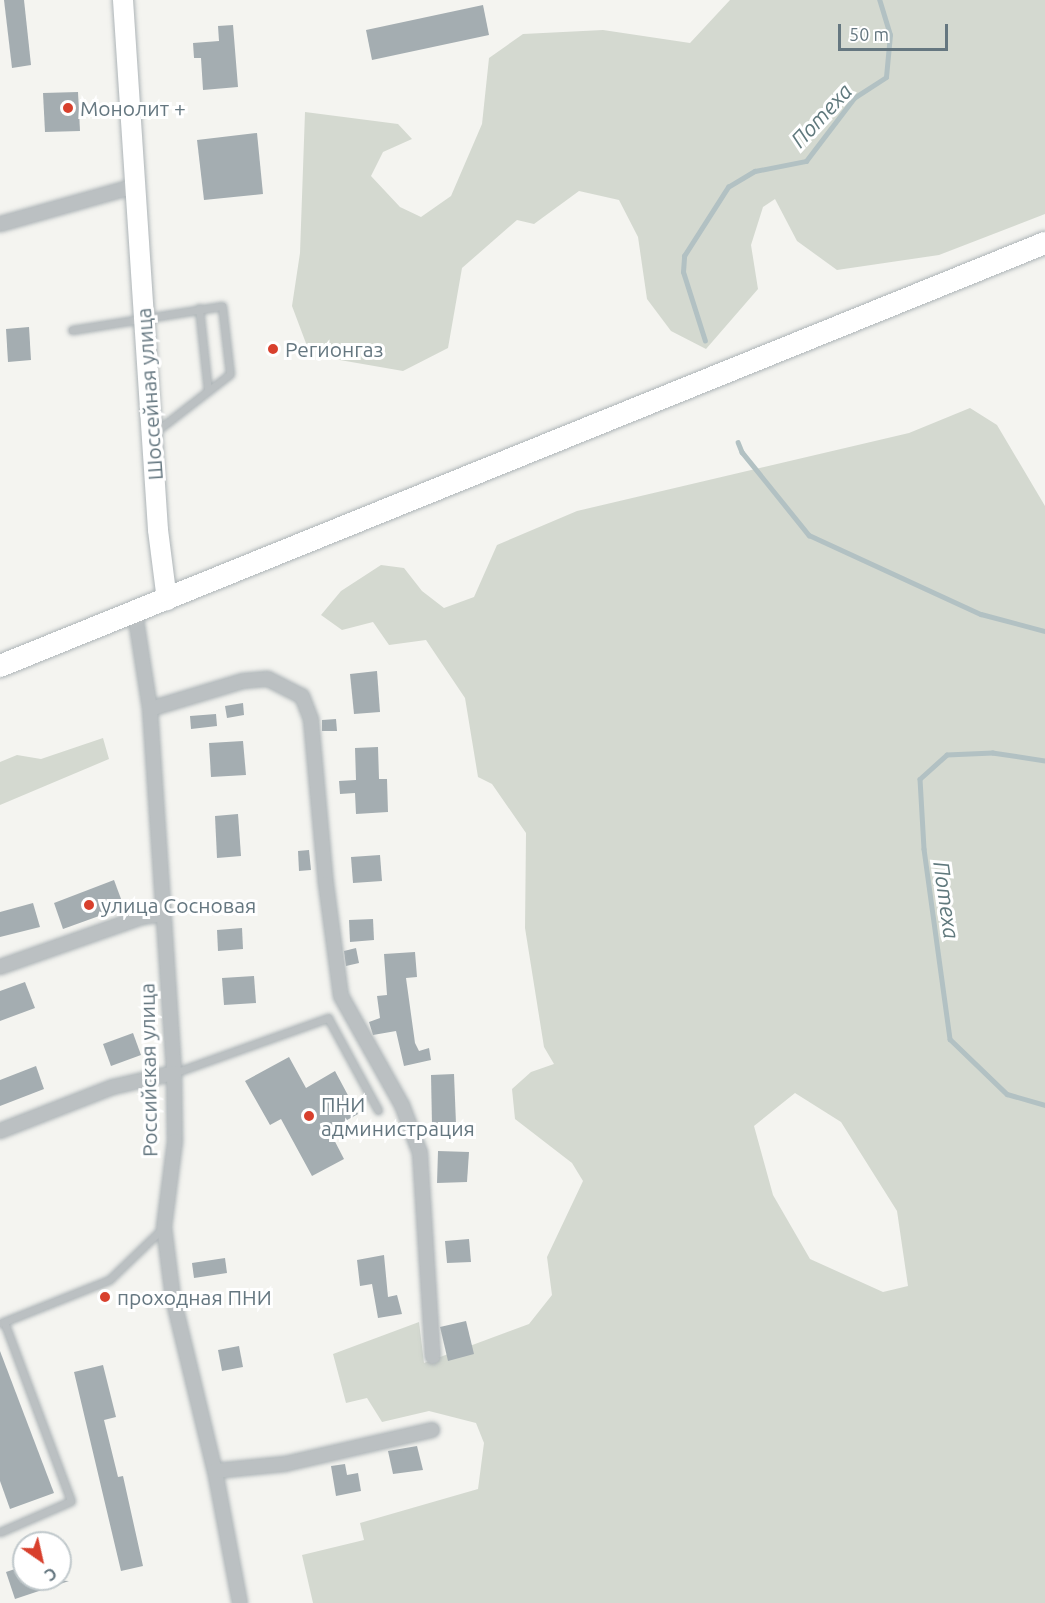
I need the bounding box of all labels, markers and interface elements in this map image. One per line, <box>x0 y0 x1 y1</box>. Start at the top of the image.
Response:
scale bar <box>841 12 950 50</box>
text: 50 m <box>849 24 889 44</box>
water label: Потеха <box>785 78 857 152</box>
place label: Монолит + <box>80 95 186 121</box>
marker: Монолит + <box>61 101 75 115</box>
street label: Шоссейная улица <box>130 307 168 481</box>
place label: Регионгаз <box>285 336 384 362</box>
marker: Регионгаз <box>266 342 280 356</box>
water label: Потеха <box>929 860 965 940</box>
place label: улица Сосновая <box>101 892 256 918</box>
marker: улица Сосновая <box>82 898 96 912</box>
street label: Российская улица <box>134 983 162 1157</box>
place label: ПНИ администрация <box>321 1091 475 1141</box>
marker: ПНИ администрация <box>302 1109 316 1123</box>
place label: проходная ПНИ <box>117 1284 272 1310</box>
marker: проходная ПНИ <box>98 1290 112 1304</box>
north arrow <box>12 1531 72 1591</box>
text: С <box>42 1564 60 1585</box>

